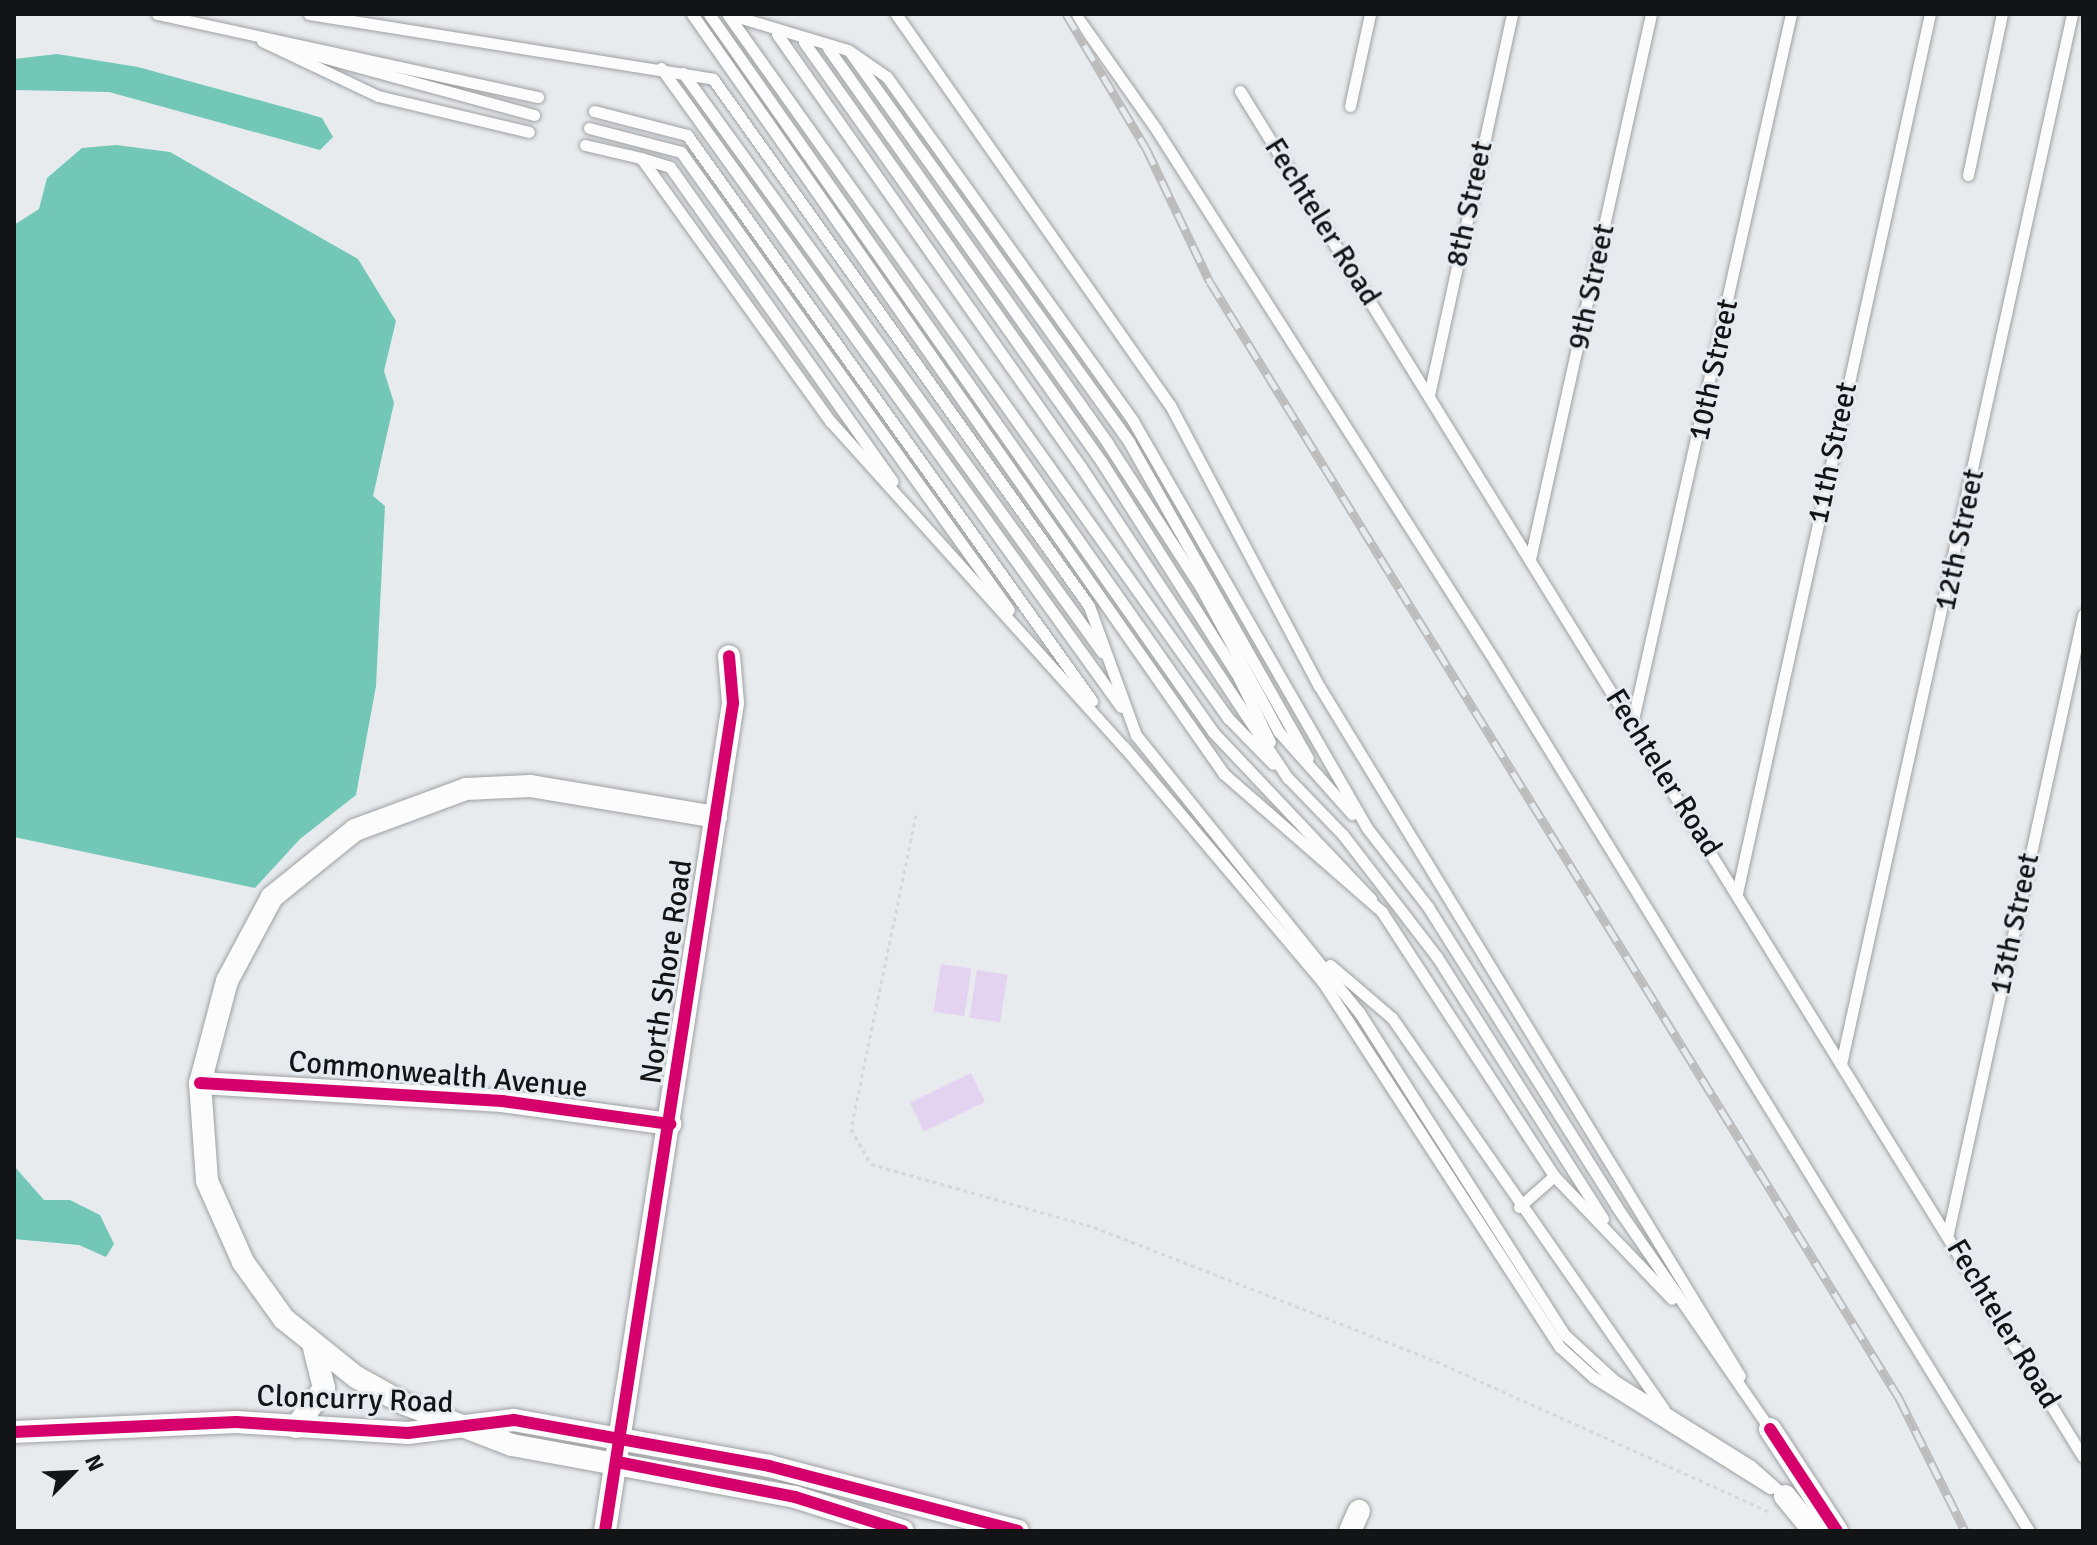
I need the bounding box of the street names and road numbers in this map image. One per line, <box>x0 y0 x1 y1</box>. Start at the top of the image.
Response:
street label: Fechteler Road <box>1256 132 1388 312</box>
street label: 8th Street <box>1439 138 1501 270</box>
street label: 9th Street <box>1561 221 1623 353</box>
street label: 10th Street <box>1681 296 1747 444</box>
street label: 11th Street <box>1800 379 1866 527</box>
street label: 12th Street <box>1927 466 1993 614</box>
street label: Fechteler Road <box>1597 683 1729 863</box>
street label: 13th Street <box>1982 850 2048 998</box>
street label: North Shore Road <box>633 858 701 1086</box>
street label: Commonwealth Avenue <box>287 1044 589 1106</box>
street label: Fechteler Road <box>1938 1233 2068 1415</box>
street label: Cloncurry Road <box>256 1379 454 1421</box>

